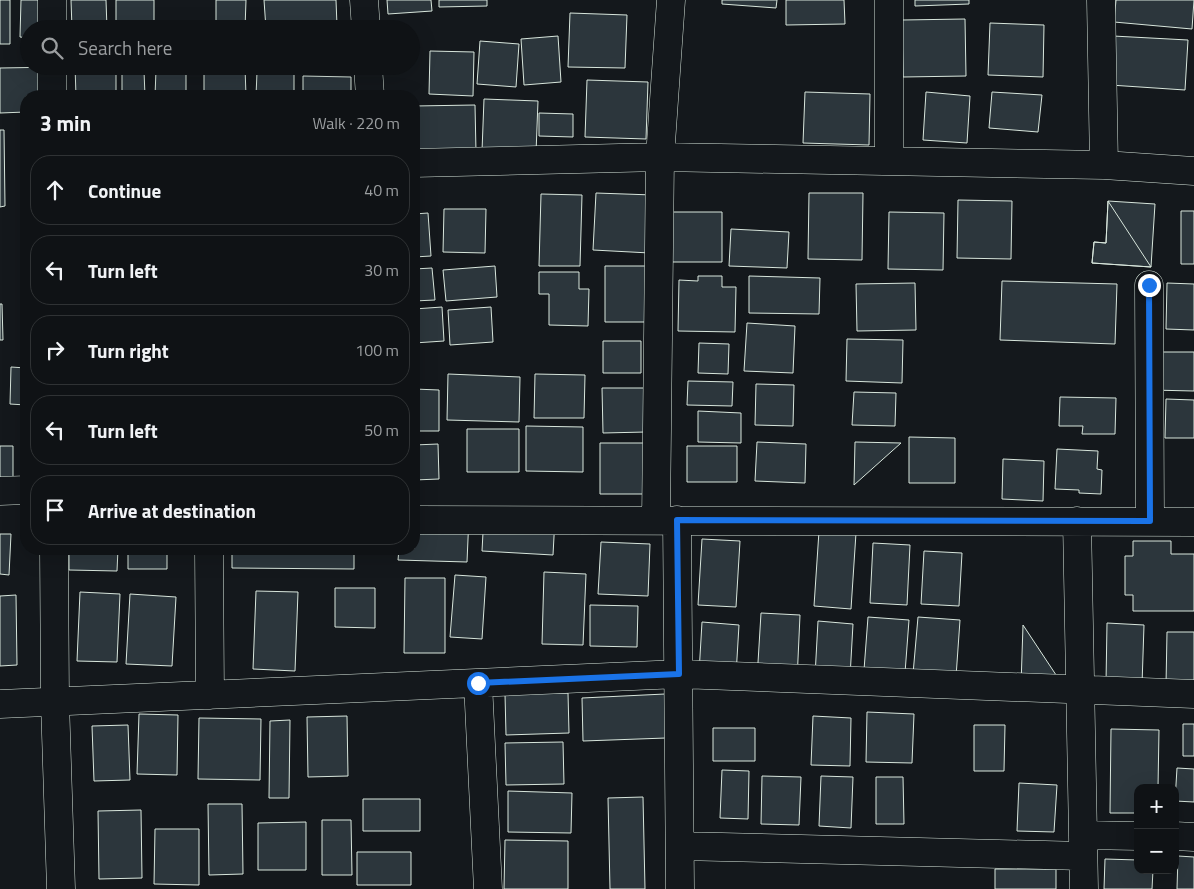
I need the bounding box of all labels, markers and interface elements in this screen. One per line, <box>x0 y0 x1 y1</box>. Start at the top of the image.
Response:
search box <box>20 20 420 75</box>
text: Search here <box>78 33 172 62</box>
icon: search <box>38 34 66 62</box>
text: 3 min <box>40 107 91 139</box>
text: Walk · 220 m <box>312 111 400 135</box>
icon: ahead <box>41 176 69 204</box>
text: Continue <box>88 176 161 205</box>
text: 40 m <box>364 178 399 202</box>
icon: left <box>41 256 69 284</box>
text: Turn left <box>88 256 158 285</box>
text: 30 m <box>364 258 399 282</box>
route end <box>1138 274 1161 297</box>
icon: right <box>41 336 69 364</box>
text: Turn right <box>88 336 169 365</box>
text: 100 m <box>355 338 399 362</box>
icon: left <box>41 416 69 444</box>
text: Turn left <box>88 416 158 445</box>
text: 50 m <box>364 418 399 442</box>
icon: arrive <box>41 496 69 524</box>
text: Arrive at destination <box>88 496 256 525</box>
route start <box>467 672 490 695</box>
map controls <box>1134 784 1179 874</box>
button: + <box>1134 784 1179 829</box>
button: − <box>1134 829 1179 874</box>

